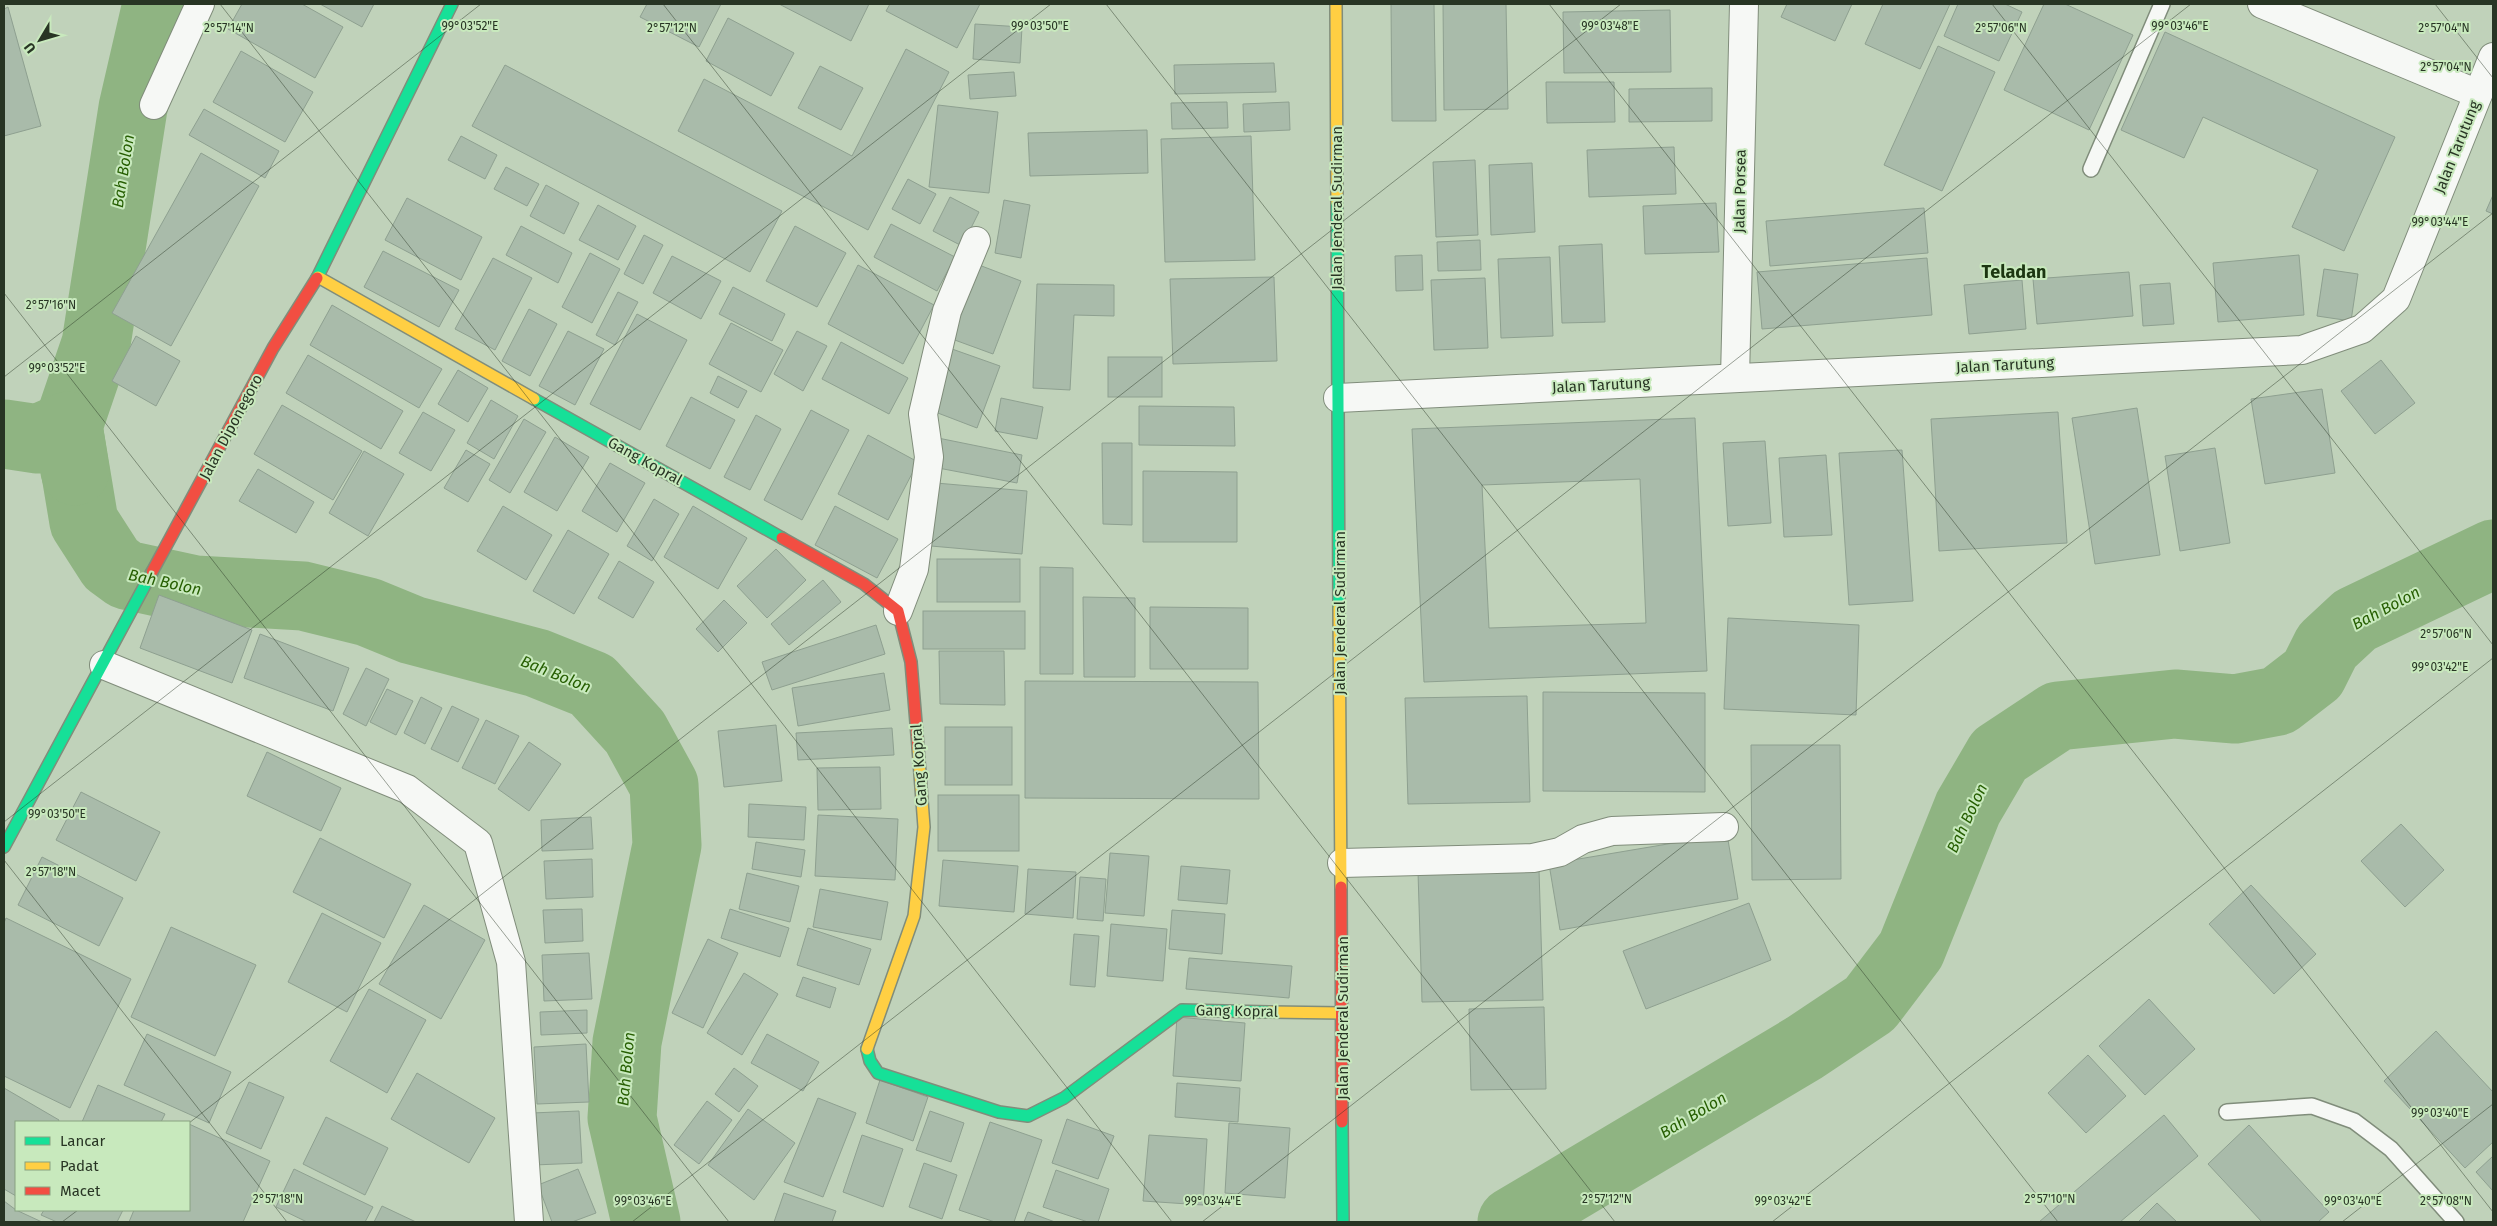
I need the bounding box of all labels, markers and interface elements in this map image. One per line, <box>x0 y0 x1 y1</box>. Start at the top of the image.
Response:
north arrow <box>15 15 65 65</box>
text: 99°03'52"E <box>441 19 499 33</box>
text: 99°03'50"E <box>1011 19 1069 33</box>
text: 99°03'48"E <box>1581 19 1639 33</box>
text: 99°03'46"E <box>2151 19 2209 33</box>
text: 2°57'14"N <box>204 21 254 35</box>
text: 2°57'12"N <box>647 21 697 35</box>
text: 2°57'06"N <box>1975 21 2027 35</box>
text: 2°57'04"N <box>2418 21 2470 35</box>
text: U <box>21 39 40 57</box>
text: 2°57'04"N <box>2420 60 2472 74</box>
street label: Jalan Tarutung <box>2430 98 2484 196</box>
street label: Jalan Jenderal Sudirman <box>1328 126 1346 290</box>
water label: Bah Bolon <box>108 133 138 209</box>
street label: Jalan Porsea <box>1730 149 1750 233</box>
text: 99°03'44"E <box>2412 215 2468 229</box>
district label: Teladan <box>1982 261 2046 283</box>
text: 2°57'16"N <box>26 298 76 312</box>
street label: Jalan Tarutung <box>1955 353 2055 377</box>
text: 99°03'52"E <box>28 361 86 375</box>
street label: Jalan Diponegoro <box>196 371 266 483</box>
street label: Jalan Tarutung <box>1551 373 1651 397</box>
street label: Gang Kopral <box>605 433 686 489</box>
street label: Jalan Jenderal Sudirman <box>1331 531 1349 695</box>
water label: Bah Bolon <box>127 565 203 599</box>
water label: Bah Bolon <box>2349 582 2423 634</box>
text: 2°57'06"N <box>2420 627 2472 641</box>
water label: Bah Bolon <box>518 651 594 697</box>
text: 99°03'42"E <box>2412 660 2468 674</box>
street label: Gang Kopral <box>907 723 931 807</box>
water label: Bah Bolon <box>1943 780 1991 856</box>
text: 99°03'50"E <box>28 807 86 821</box>
text: 2°57'18"N <box>26 865 76 879</box>
street label: Jalan Jenderal Sudirman <box>1334 936 1352 1100</box>
street label: Gang Kopral <box>1196 1001 1279 1021</box>
water label: Bah Bolon <box>613 1031 639 1107</box>
water label: Bah Bolon <box>1656 1088 1730 1142</box>
text: 99°03'40"E <box>2411 1106 2469 1120</box>
legend <box>15 1121 190 1211</box>
text: Lancar <box>60 1132 105 1150</box>
text: Padat <box>60 1157 99 1175</box>
text: Macet <box>60 1182 101 1200</box>
text: 2°57'18"N <box>253 1192 303 1206</box>
text: 2°57'12"N <box>1582 1192 1632 1206</box>
text: 2°57'10"N <box>2025 1192 2075 1206</box>
text: 99°03'46"E <box>614 1194 672 1208</box>
text: 99°03'44"E <box>1185 1194 1241 1208</box>
text: 99°03'42"E <box>1755 1194 1811 1208</box>
text: 99°03'40"E <box>2324 1194 2382 1208</box>
text: 2°57'08"N <box>2420 1194 2472 1208</box>

